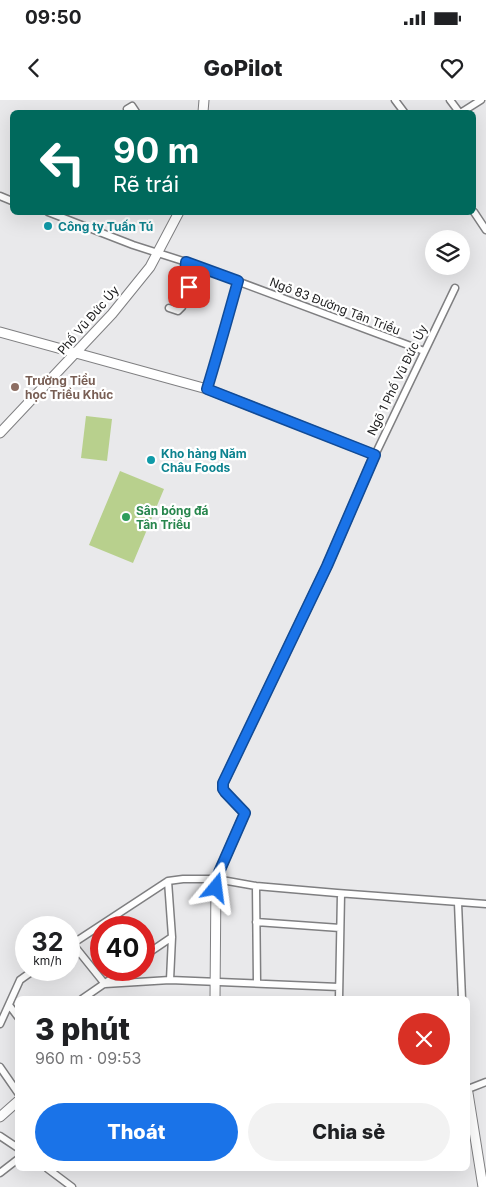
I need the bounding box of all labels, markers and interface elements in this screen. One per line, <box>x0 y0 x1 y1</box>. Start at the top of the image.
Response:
text: 09:50 <box>25 6 81 29</box>
icon: back <box>20 54 48 82</box>
icon: heart <box>438 54 466 82</box>
text: GoPilot <box>204 55 283 81</box>
text: 90 m <box>113 129 200 171</box>
icon: left <box>30 130 95 195</box>
text: Rẽ trái <box>113 171 179 197</box>
place label: Công ty Tuấn Tú <box>58 219 153 234</box>
marker: Công ty Tuấn Tú <box>42 220 54 232</box>
map controls <box>425 230 470 275</box>
button: layers <box>425 230 470 275</box>
pin <box>168 266 210 308</box>
icon: arrive <box>175 273 203 301</box>
street label: Ngõ 83 Đường Tân Triều <box>268 274 402 338</box>
street label: Phố Vũ Đức Úy <box>54 282 122 357</box>
street label: Ngõ 1 Phố Vũ Đức Úy <box>364 322 430 438</box>
place label: Trường Tiểu học Triều Khúc <box>25 373 113 402</box>
marker: Trường Tiểu học Triều Khúc <box>9 381 21 393</box>
place label: Kho hàng Năm Châu Foods <box>161 446 247 475</box>
marker: Kho hàng Năm Châu Foods <box>145 454 157 466</box>
place label: Sân bóng đá Tân Triều <box>136 503 209 532</box>
marker: Sân bóng đá Tân Triều <box>120 511 132 523</box>
position arrow <box>189 861 241 913</box>
speed limit sign: 40 <box>90 916 155 981</box>
text: 32 <box>32 927 63 957</box>
text: km/h <box>33 953 62 968</box>
text: 3 phút <box>35 1011 130 1047</box>
button: close <box>398 1013 450 1065</box>
text: 960 m · 09:53 <box>35 1048 141 1068</box>
button: Thoát <box>35 1103 238 1161</box>
button: Chia sẻ <box>248 1103 450 1161</box>

